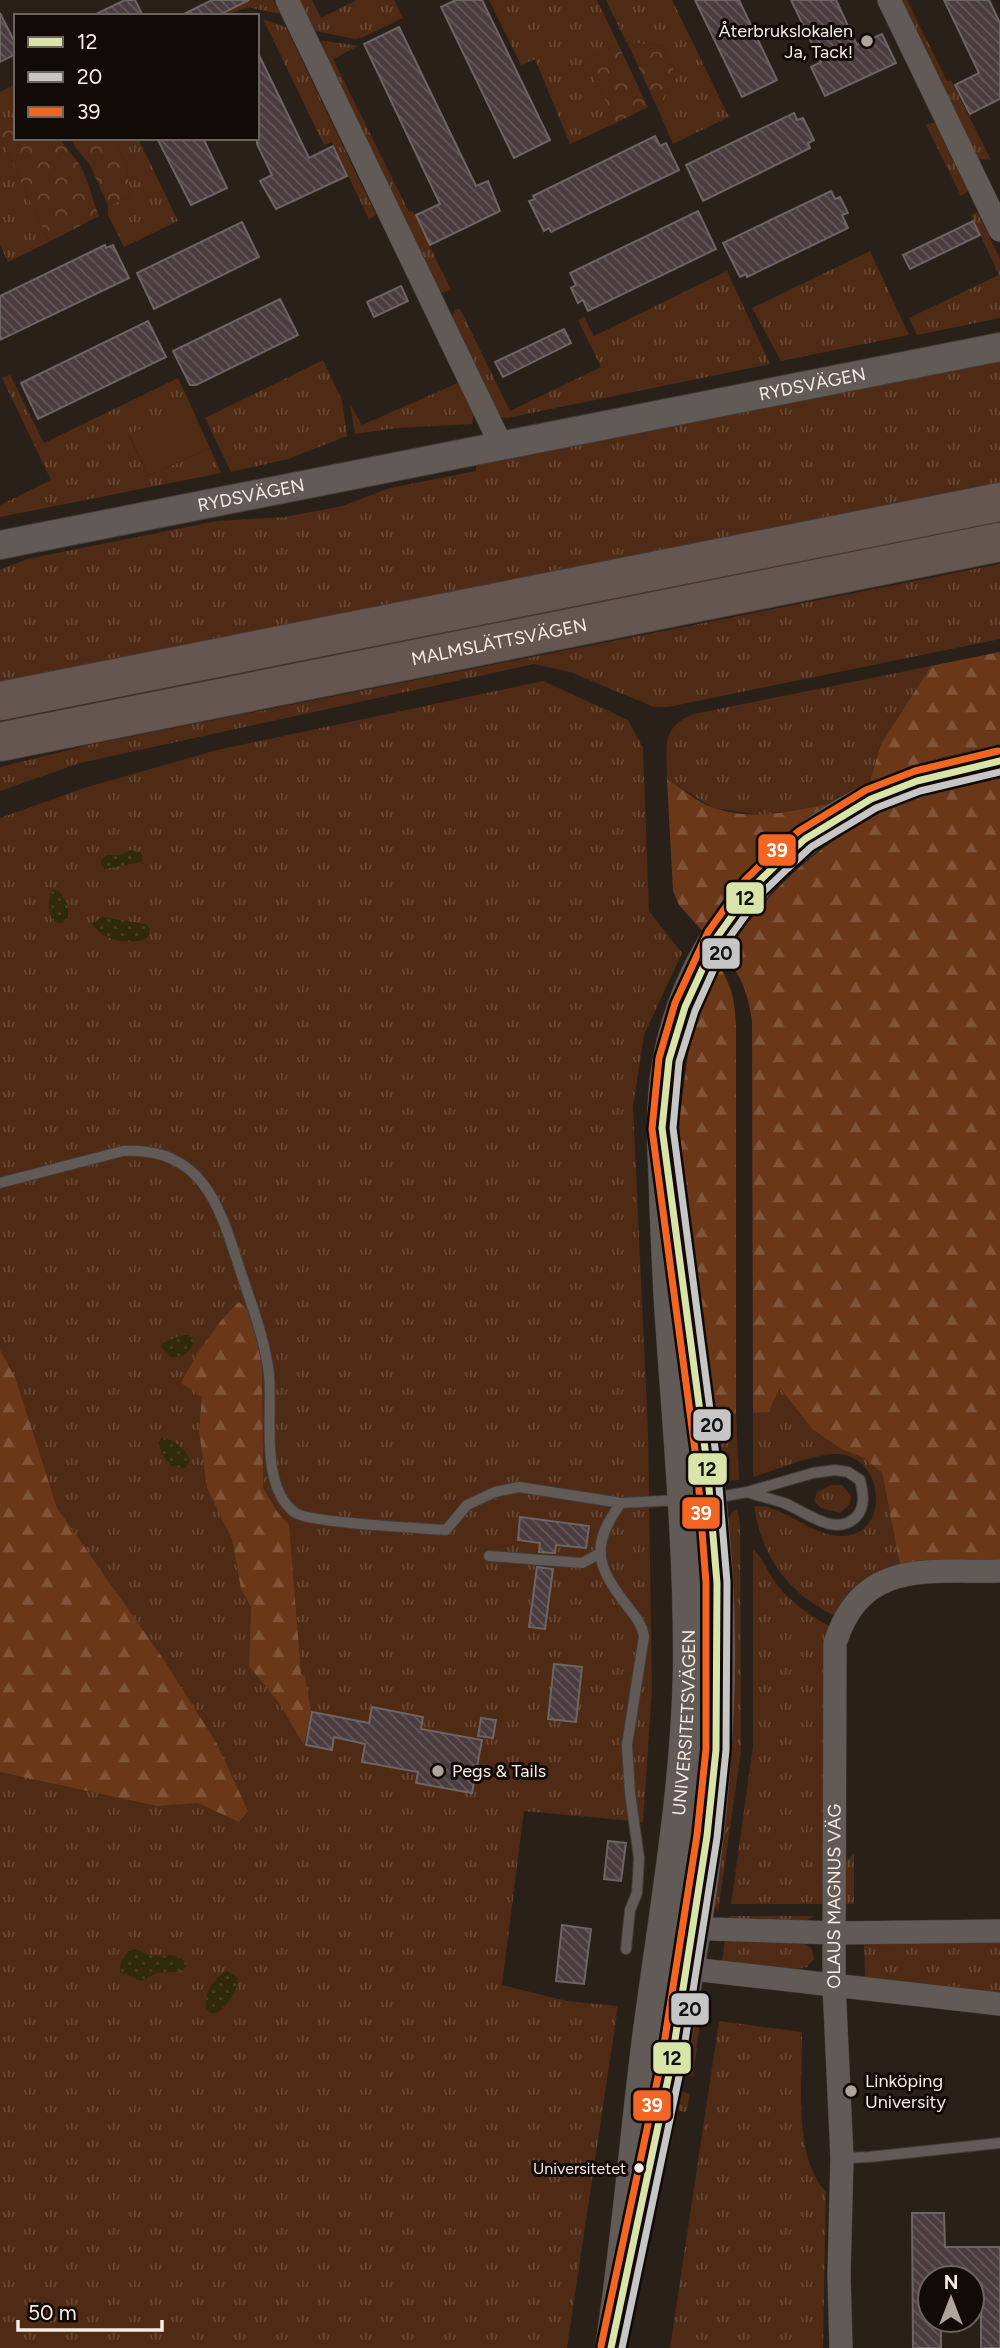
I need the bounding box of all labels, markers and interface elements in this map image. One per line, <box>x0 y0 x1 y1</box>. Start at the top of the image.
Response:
legend <box>14 14 259 140</box>
place label: Återbrukslokalen Ja, Tack! <box>718 20 853 63</box>
text: 12 <box>77 29 97 54</box>
marker: Återbrukslokalen Ja, Tack! <box>859 33 875 49</box>
text: 20 <box>77 64 102 89</box>
text: 39 <box>77 99 100 124</box>
street label: RYDSVÄGEN <box>757 363 868 406</box>
street label: RYDSVÄGEN <box>196 474 307 517</box>
street label: MALMSLÄTTSVÄGEN <box>409 614 589 670</box>
line badge: 39 <box>757 833 797 867</box>
text: 39 <box>766 839 788 862</box>
line badge: 12 <box>725 881 765 915</box>
text: 12 <box>735 887 755 910</box>
line badge: 20 <box>701 937 741 970</box>
text: 20 <box>709 942 733 965</box>
line badge: 20 <box>692 1408 732 1442</box>
text: 20 <box>700 1414 724 1437</box>
line badge: 12 <box>687 1452 728 1486</box>
text: 12 <box>697 1458 717 1481</box>
line badge: 39 <box>681 1496 721 1530</box>
text: 39 <box>690 1502 712 1525</box>
street label: UNIVERSITETSVÄGEN <box>668 1629 700 1817</box>
place label: Pegs & Tails <box>452 1760 546 1782</box>
marker: Pegs & Tails <box>430 1763 446 1779</box>
street label: OLAUS MAGNUS VÄG <box>823 1803 846 1989</box>
line badge: 20 <box>670 1992 710 2026</box>
text: 20 <box>678 1998 702 2021</box>
line badge: 12 <box>652 2041 692 2075</box>
text: 12 <box>662 2047 682 2070</box>
place label: Linköping University <box>865 2070 946 2113</box>
marker: Linköping University <box>843 2083 859 2099</box>
line badge: 39 <box>632 2089 672 2122</box>
text: 39 <box>641 2094 663 2117</box>
place label: Universitetet <box>533 2159 626 2178</box>
marker: Universitetet <box>632 2161 646 2175</box>
north arrow <box>916 2264 986 2334</box>
text: N <box>944 2271 958 2294</box>
scale bar <box>18 2288 161 2332</box>
text: 50 m <box>28 2300 77 2325</box>

